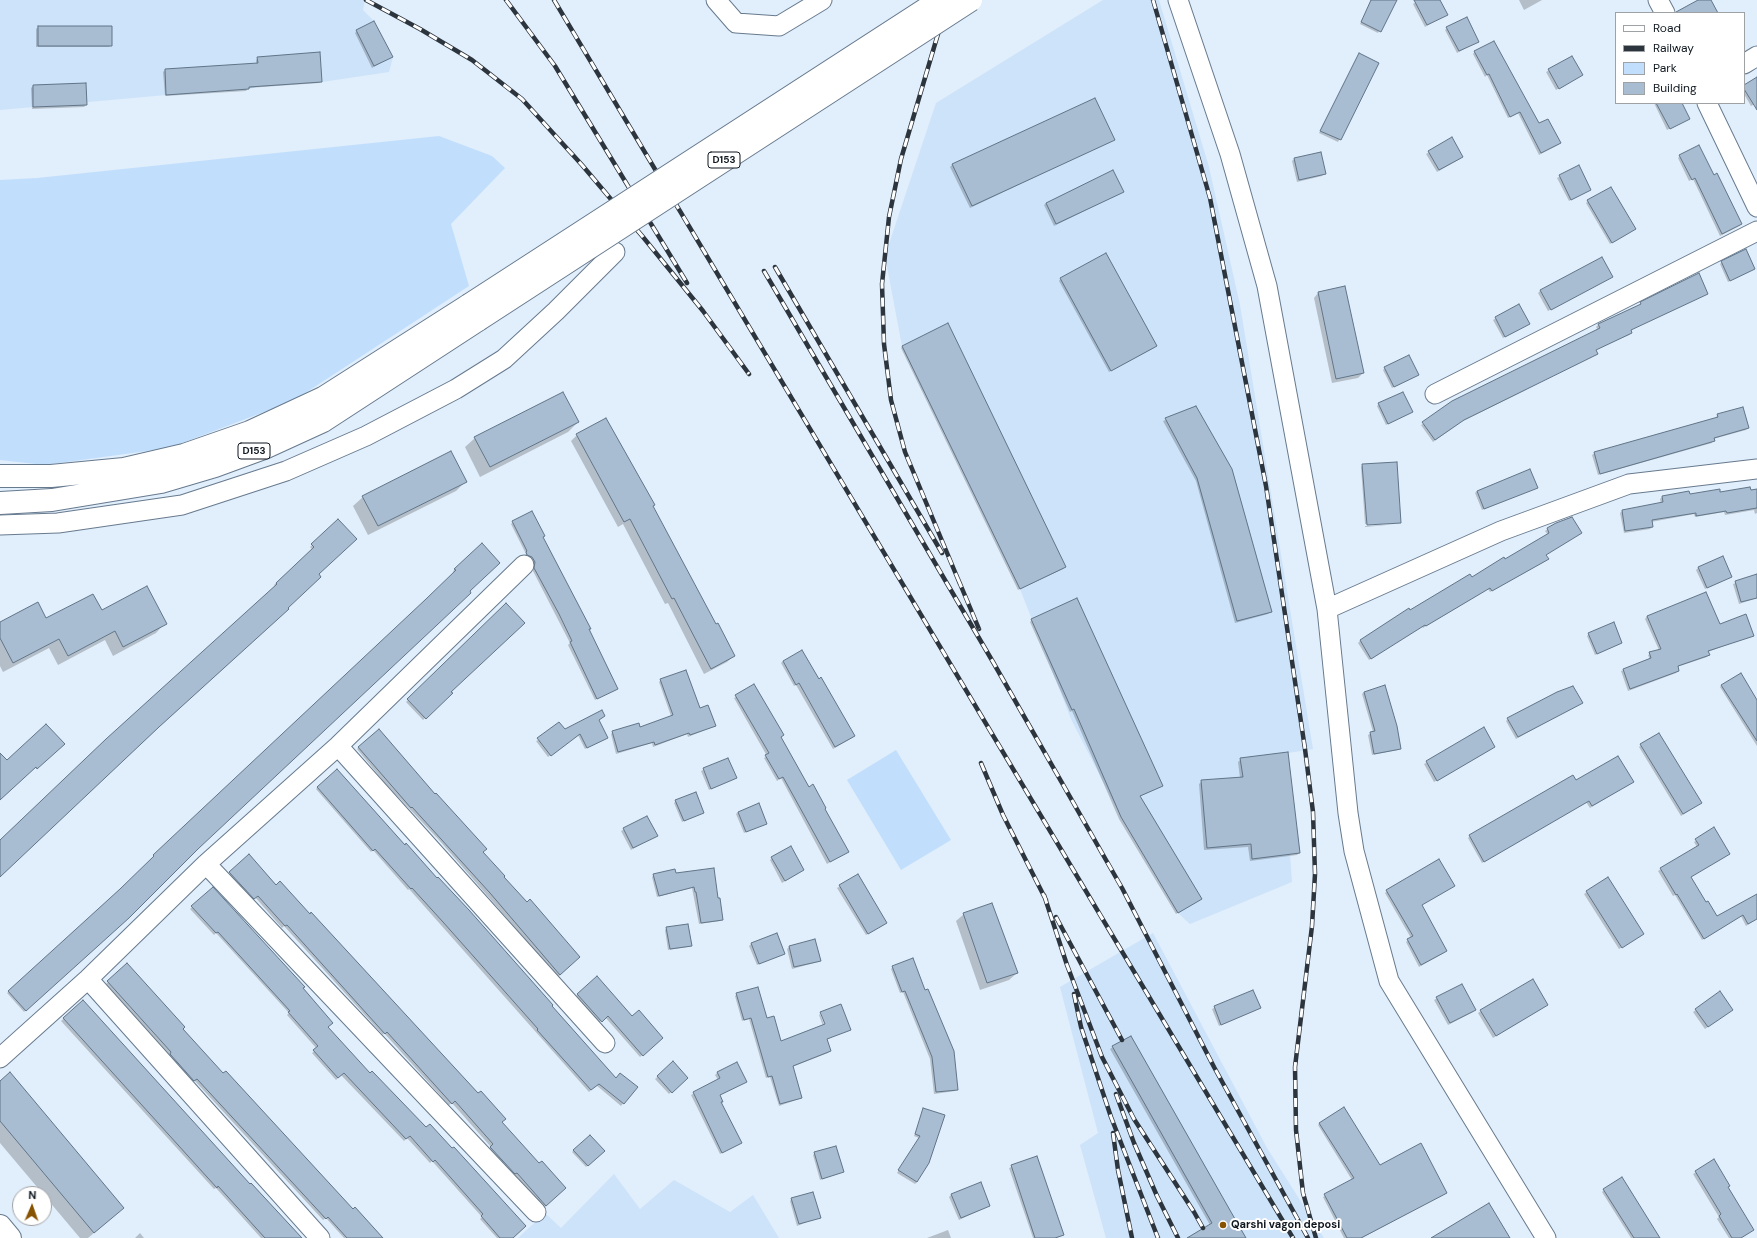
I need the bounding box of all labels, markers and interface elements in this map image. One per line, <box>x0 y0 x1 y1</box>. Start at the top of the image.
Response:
legend <box>1615 12 1745 104</box>
text: Road <box>1653 20 1681 36</box>
text: Railway <box>1653 40 1694 56</box>
text: Park <box>1653 60 1677 76</box>
text: Building <box>1653 80 1697 96</box>
road number: D153 <box>708 152 740 168</box>
road number: D153 <box>238 443 270 459</box>
north arrow <box>12 1186 52 1226</box>
text: N <box>28 1188 37 1202</box>
place label: Qarshi vagon deposi <box>1231 1218 1340 1232</box>
marker: Qarshi vagon deposi <box>1218 1220 1228 1230</box>

